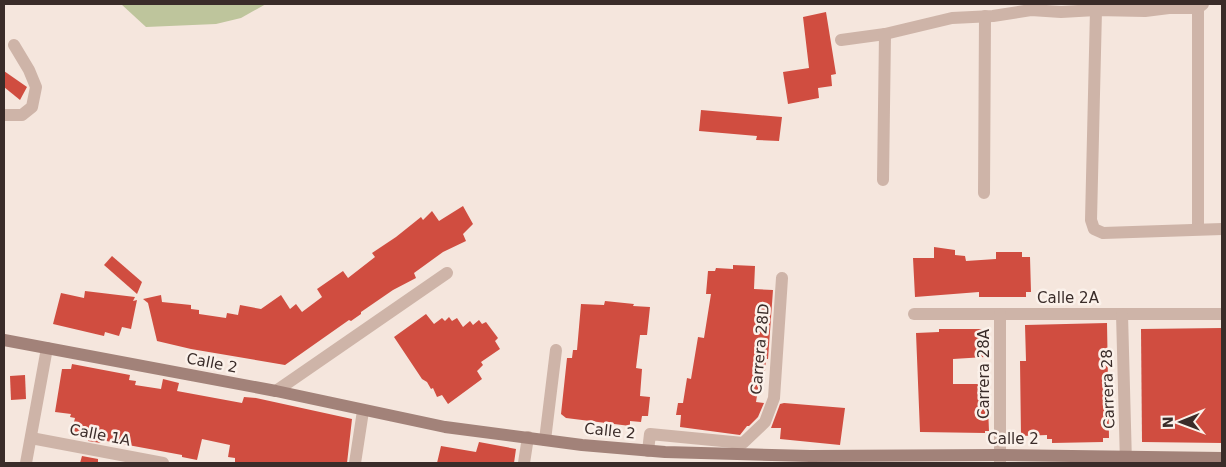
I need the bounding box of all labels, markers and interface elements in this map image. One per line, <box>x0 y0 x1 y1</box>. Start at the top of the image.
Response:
street label: Calle 2A <box>1037 289 1100 307</box>
street label: Carrera 28D <box>747 303 773 395</box>
street label: Carrera 28A <box>975 328 993 419</box>
street label: Calle 2 <box>185 349 239 377</box>
street label: Carrera 28 <box>1098 349 1118 429</box>
north arrow <box>1156 397 1206 447</box>
text: N <box>1160 416 1176 428</box>
street label: Calle 2 <box>583 419 637 443</box>
street label: Calle 1A <box>68 420 133 450</box>
street label: Calle 2 <box>987 430 1039 448</box>

